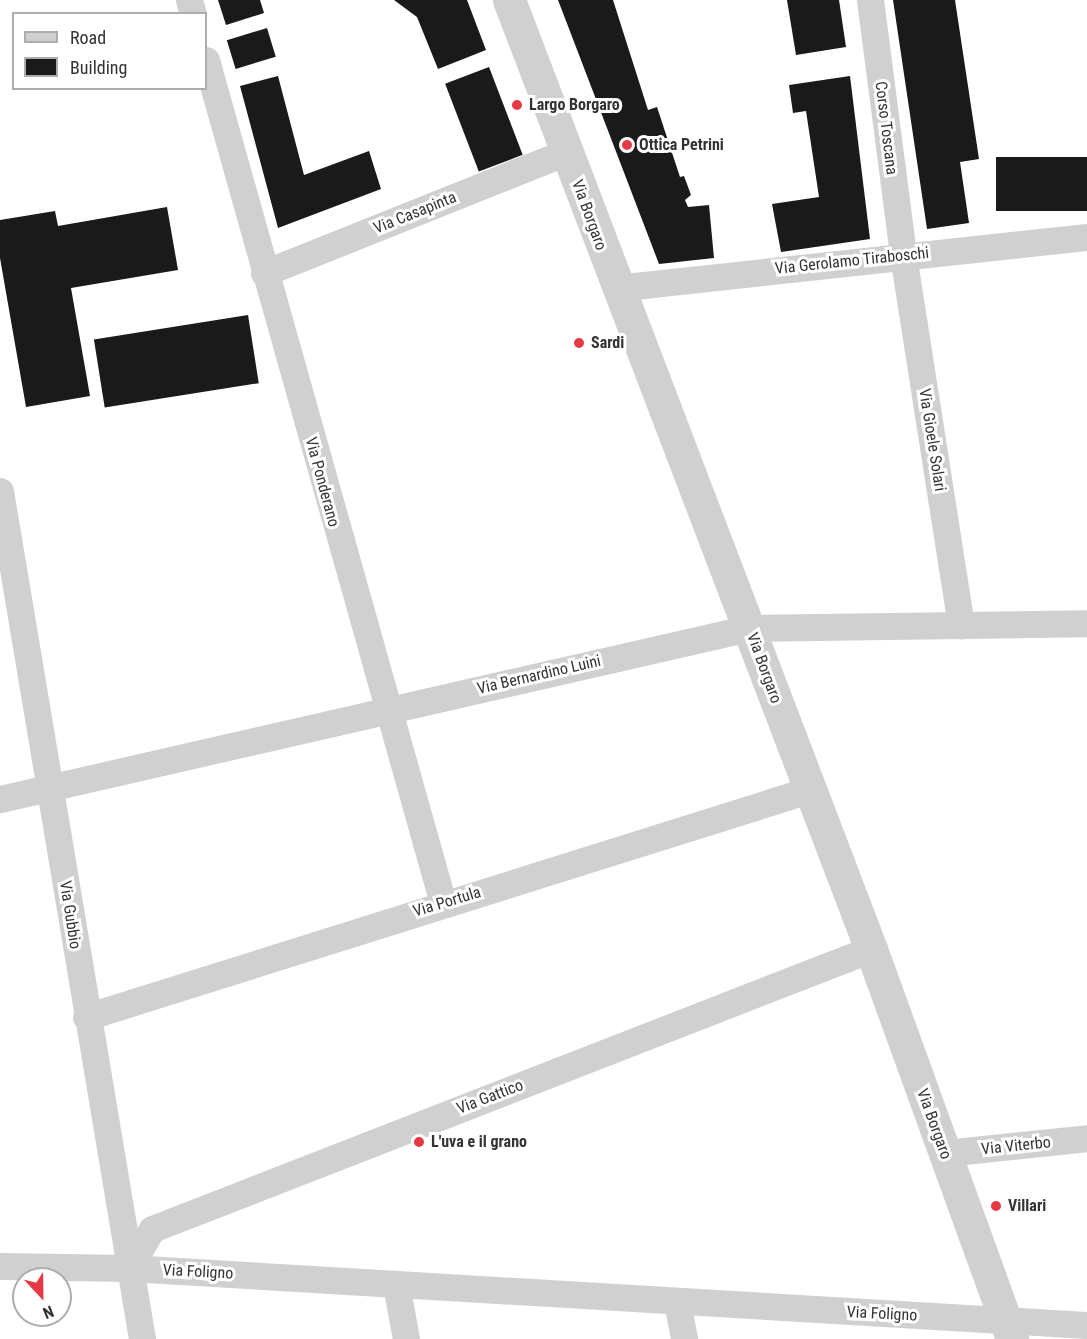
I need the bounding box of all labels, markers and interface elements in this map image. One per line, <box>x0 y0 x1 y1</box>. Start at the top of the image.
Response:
legend <box>12 12 207 90</box>
text: Road <box>70 27 106 48</box>
text: Building <box>70 57 127 78</box>
street label: Corso Toscana <box>871 80 901 176</box>
place label: Largo Borgaro <box>529 95 620 115</box>
marker: Largo Borgaro <box>510 98 524 112</box>
place label: Ottica Petrini <box>639 135 724 155</box>
marker: Ottica Petrini <box>620 138 634 152</box>
street label: Via Borgaro <box>567 177 611 253</box>
street label: Via Casapinta <box>371 188 459 238</box>
street label: Via Gerolamo Tiraboschi <box>774 243 930 279</box>
place label: Sardi <box>591 333 624 353</box>
marker: Sardi <box>572 336 586 350</box>
street label: Via Gioele Solari <box>914 387 950 493</box>
street label: Via Ponderano <box>301 435 343 529</box>
street label: Via Borgaro <box>742 630 786 706</box>
street label: Via Bernardino Luini <box>475 651 603 699</box>
street label: Via Gubbio <box>55 880 85 950</box>
street label: Via Portula <box>411 883 483 921</box>
street label: Via Gattico <box>454 1076 526 1118</box>
street label: Via Borgaro <box>912 1086 956 1162</box>
place label: L'uva e il grano <box>431 1132 527 1152</box>
street label: Via Viterbo <box>980 1133 1052 1159</box>
marker: L'uva e il grano <box>412 1135 426 1149</box>
place label: Villari <box>1008 1196 1046 1216</box>
marker: Villari <box>989 1199 1003 1213</box>
street label: Via Foligno <box>162 1261 234 1283</box>
north arrow <box>12 1267 72 1327</box>
text: N <box>40 1302 56 1323</box>
street label: Via Foligno <box>846 1303 918 1325</box>

